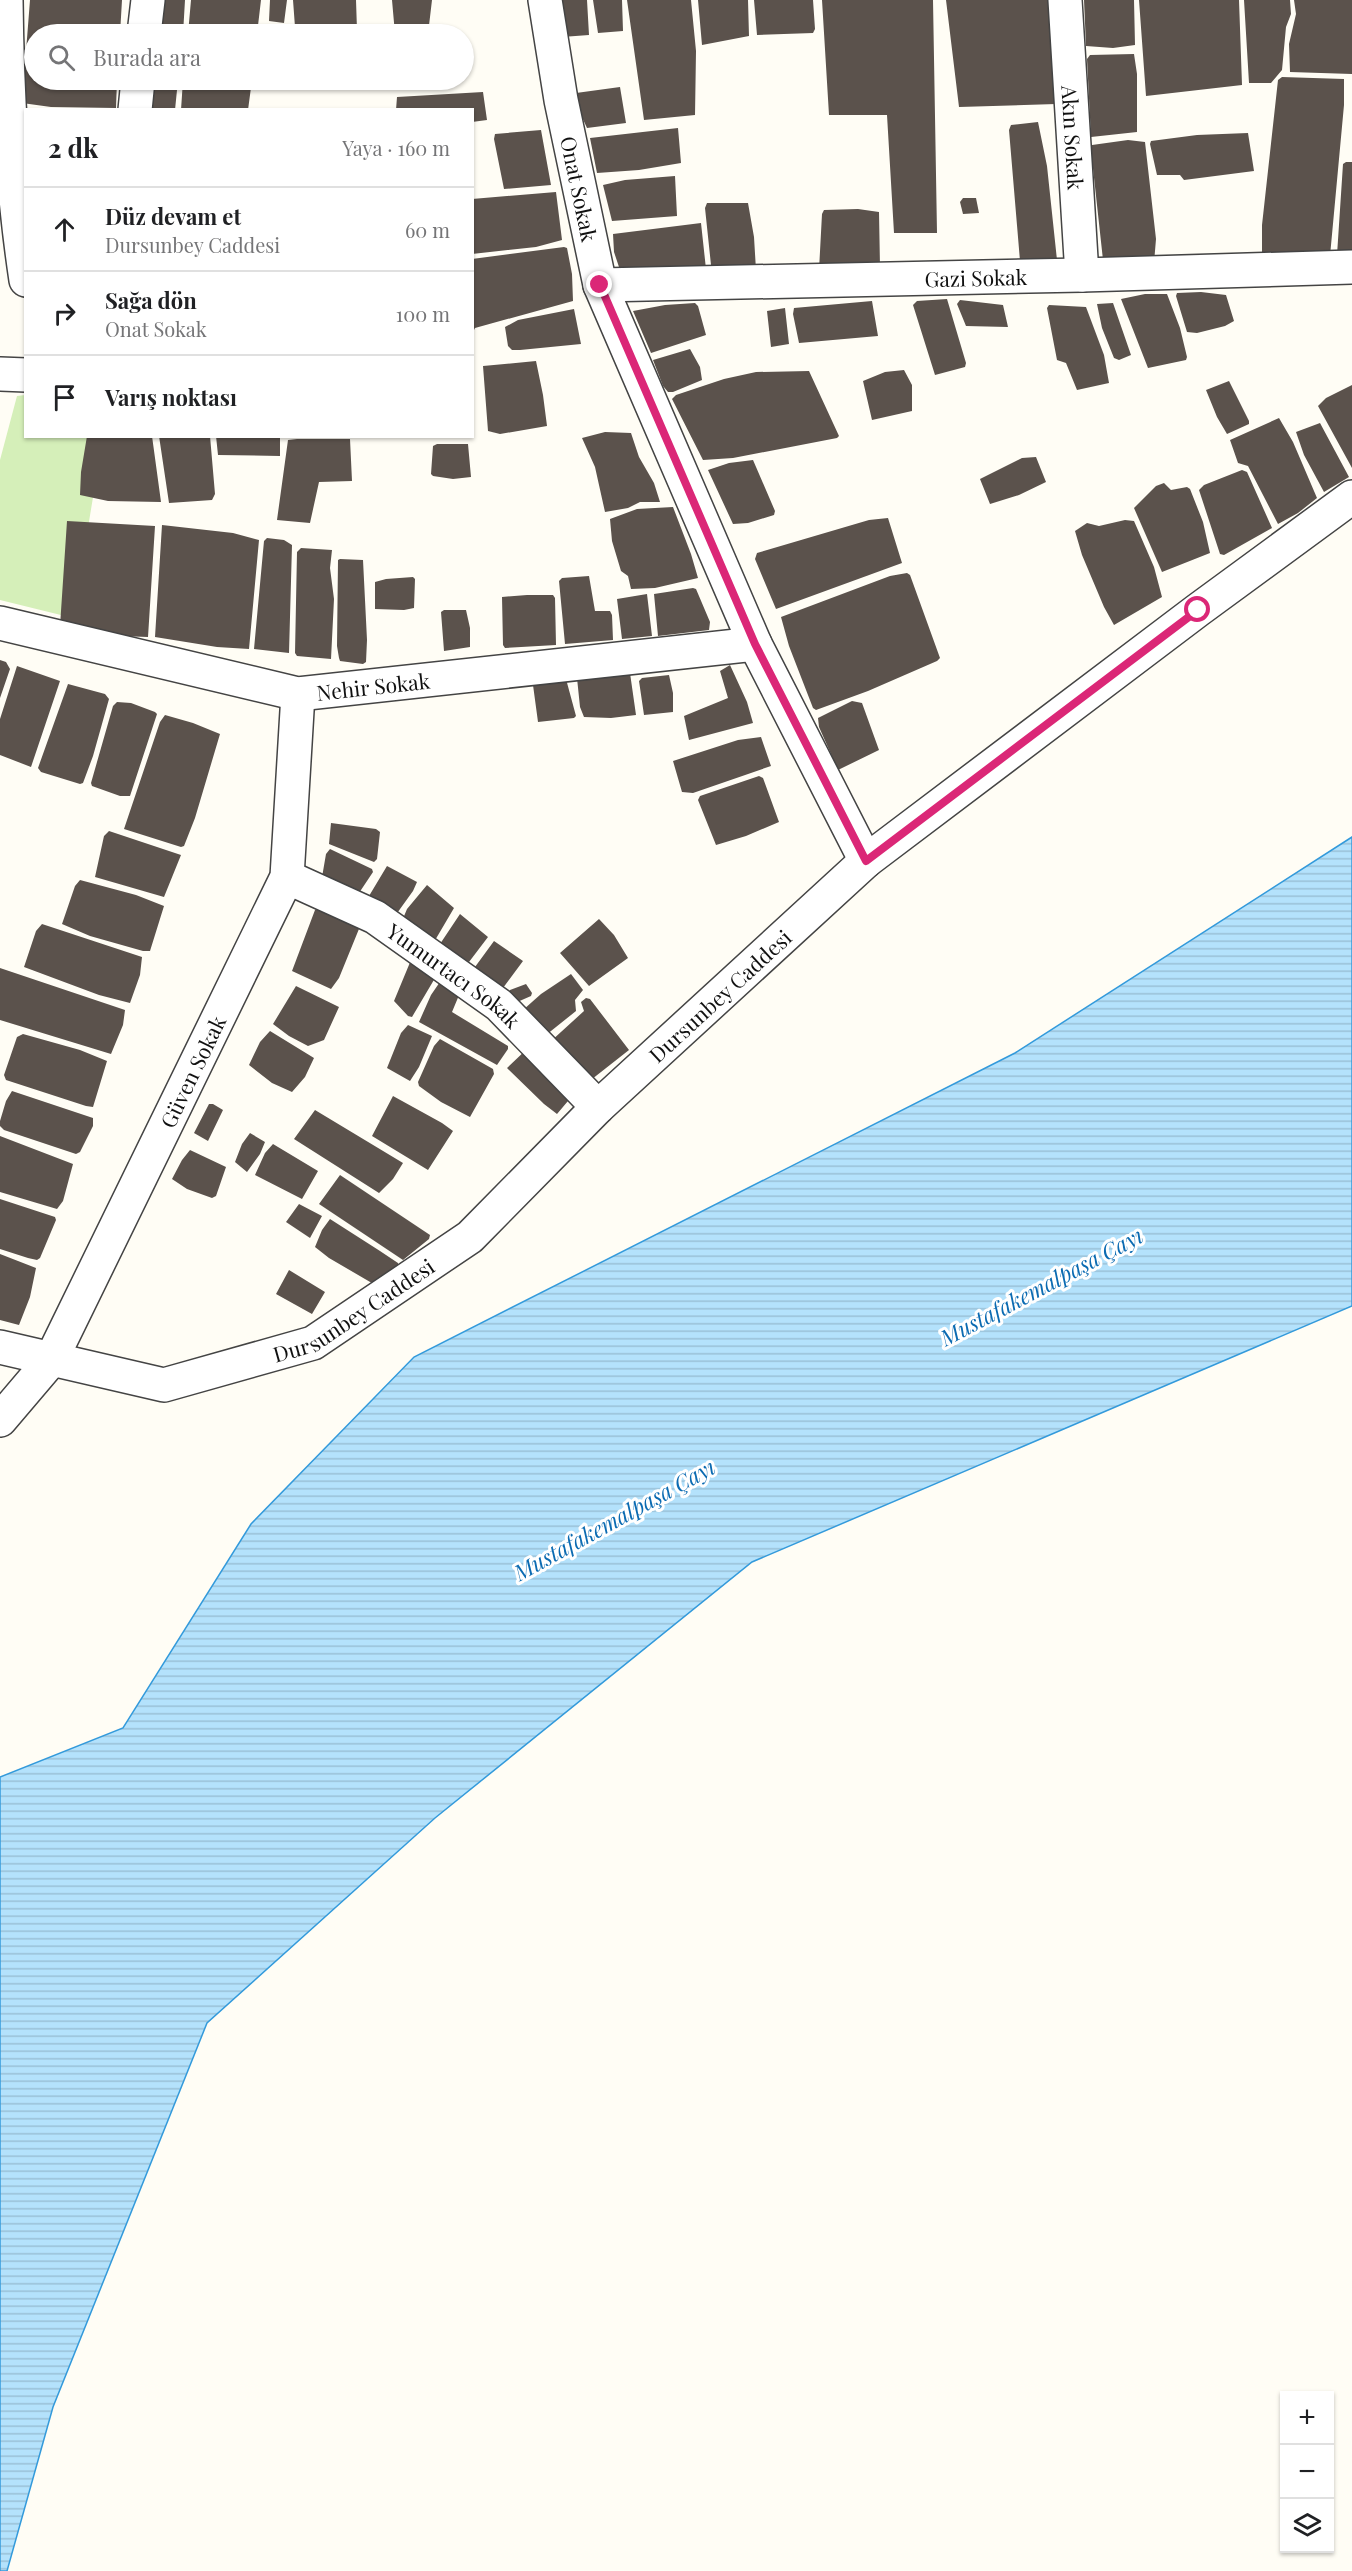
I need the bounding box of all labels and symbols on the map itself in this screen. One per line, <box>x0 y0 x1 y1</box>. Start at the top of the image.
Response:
street label: Akın Sokak <box>1056 84 1091 191</box>
street label: Onat Sokak <box>555 134 605 244</box>
street label: Gazi Sokak <box>924 262 1028 292</box>
route end <box>586 271 612 297</box>
route start <box>1184 596 1210 622</box>
street label: Nehir Sokak <box>315 666 432 706</box>
street label: Yumurtacı Sokak <box>381 916 528 1034</box>
street label: Dursunbey Caddesi <box>642 923 797 1068</box>
street label: Güven Sokak <box>153 1010 231 1132</box>
water label: Mustafakemalpaşa Çayı <box>933 1220 1148 1353</box>
street label: Dursunbey Caddesi <box>270 1251 439 1368</box>
water label: Mustafakemalpaşa Çayı <box>507 1451 720 1587</box>

